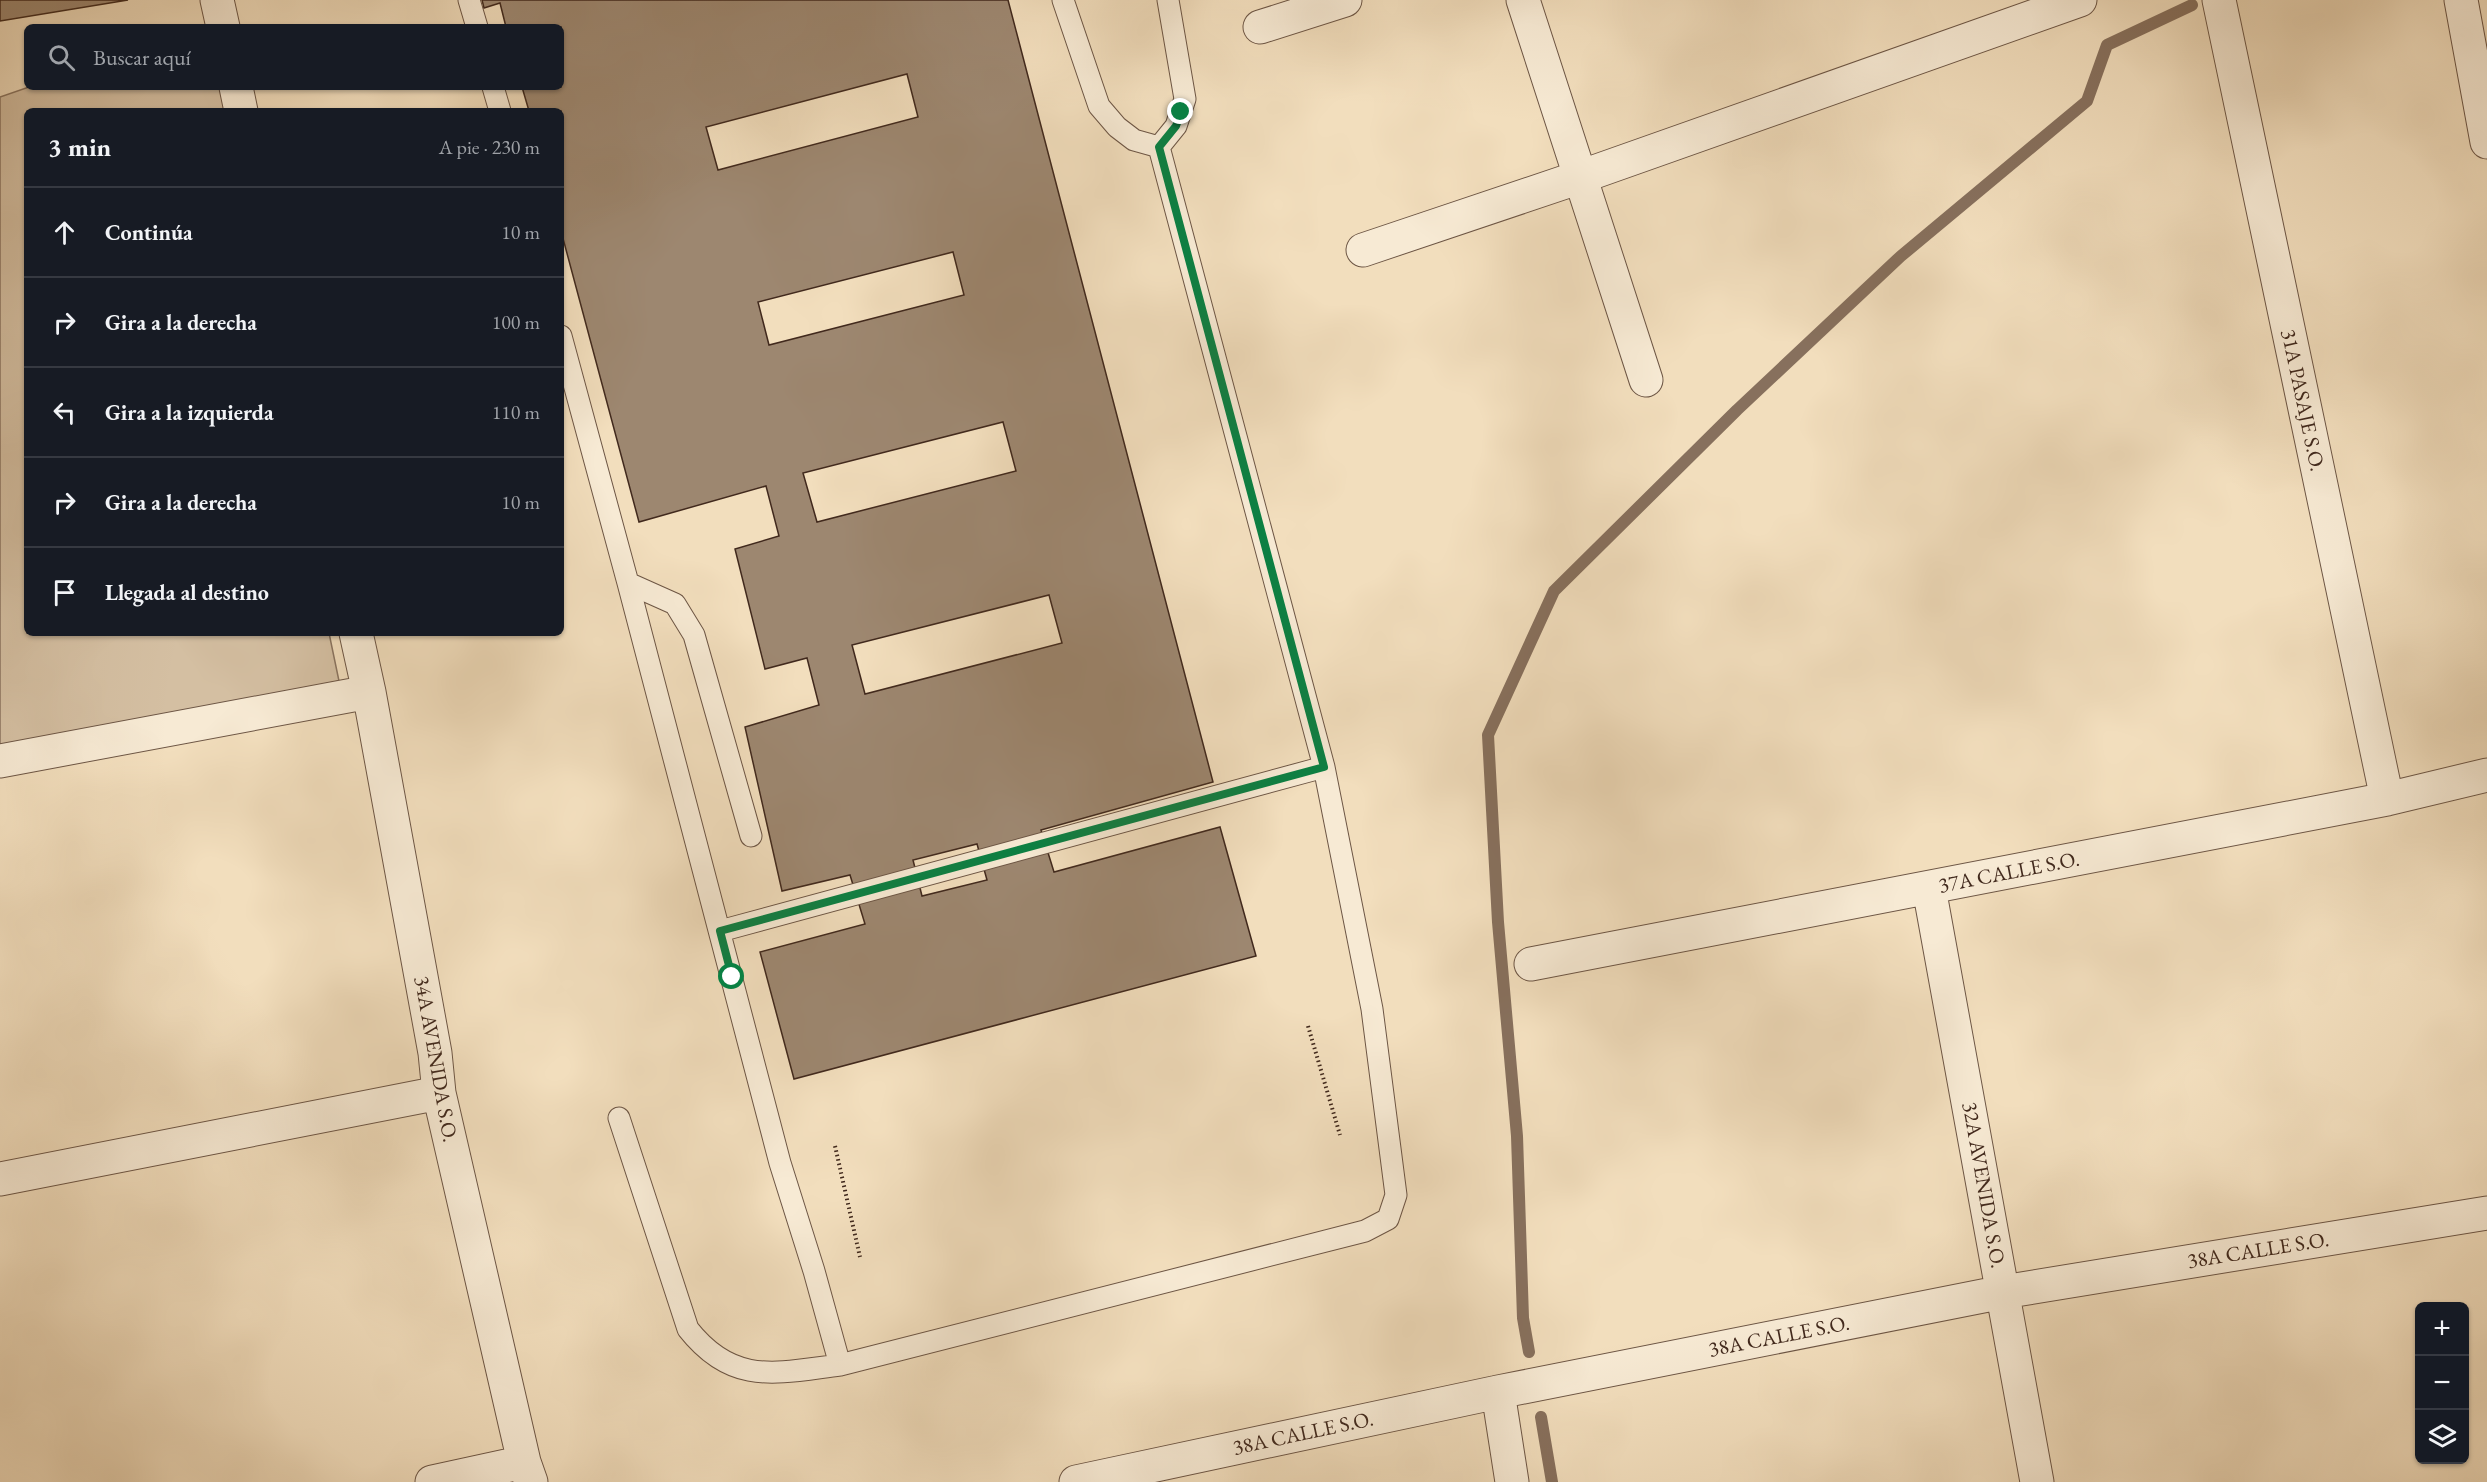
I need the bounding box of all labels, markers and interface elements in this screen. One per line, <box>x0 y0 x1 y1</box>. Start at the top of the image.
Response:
search box <box>24 24 564 90</box>
icon: search <box>45 41 78 74</box>
text: Buscar aquí <box>93 43 191 72</box>
route end <box>1167 98 1193 124</box>
text: 3 min <box>48 130 111 164</box>
text: A pie · 230 m <box>439 134 540 160</box>
icon: ahead <box>48 216 81 249</box>
text: Continúa <box>105 218 193 247</box>
text: 10 m <box>501 219 540 245</box>
icon: right <box>48 306 81 339</box>
text: Gira a la derecha <box>105 308 257 337</box>
text: 100 m <box>492 309 540 335</box>
street label: 31A PASAJE S.O. <box>2275 326 2332 474</box>
icon: left <box>48 396 81 429</box>
text: Gira a la izquierda <box>105 398 274 427</box>
text: 110 m <box>492 399 540 425</box>
icon: right <box>48 486 81 519</box>
text: Gira a la derecha <box>105 488 257 517</box>
text: 10 m <box>501 489 540 515</box>
icon: arrive <box>48 576 81 609</box>
text: Llegada al destino <box>105 578 269 607</box>
street label: 37A CALLE S.O. <box>1936 845 2082 898</box>
route start <box>718 963 744 989</box>
street label: 34A AVENIDA S.O. <box>409 974 464 1144</box>
street label: 32A AVENIDA S.O. <box>1957 1100 2012 1270</box>
street label: 38A CALLE S.O. <box>2185 1225 2331 1274</box>
map controls <box>2415 1302 2469 1464</box>
button: + <box>2415 1302 2469 1356</box>
street label: 38A CALLE S.O. <box>1706 1309 1852 1362</box>
button: − <box>2415 1356 2469 1410</box>
street label: 38A CALLE S.O. <box>1230 1404 1376 1461</box>
button: layers <box>2415 1410 2469 1464</box>

